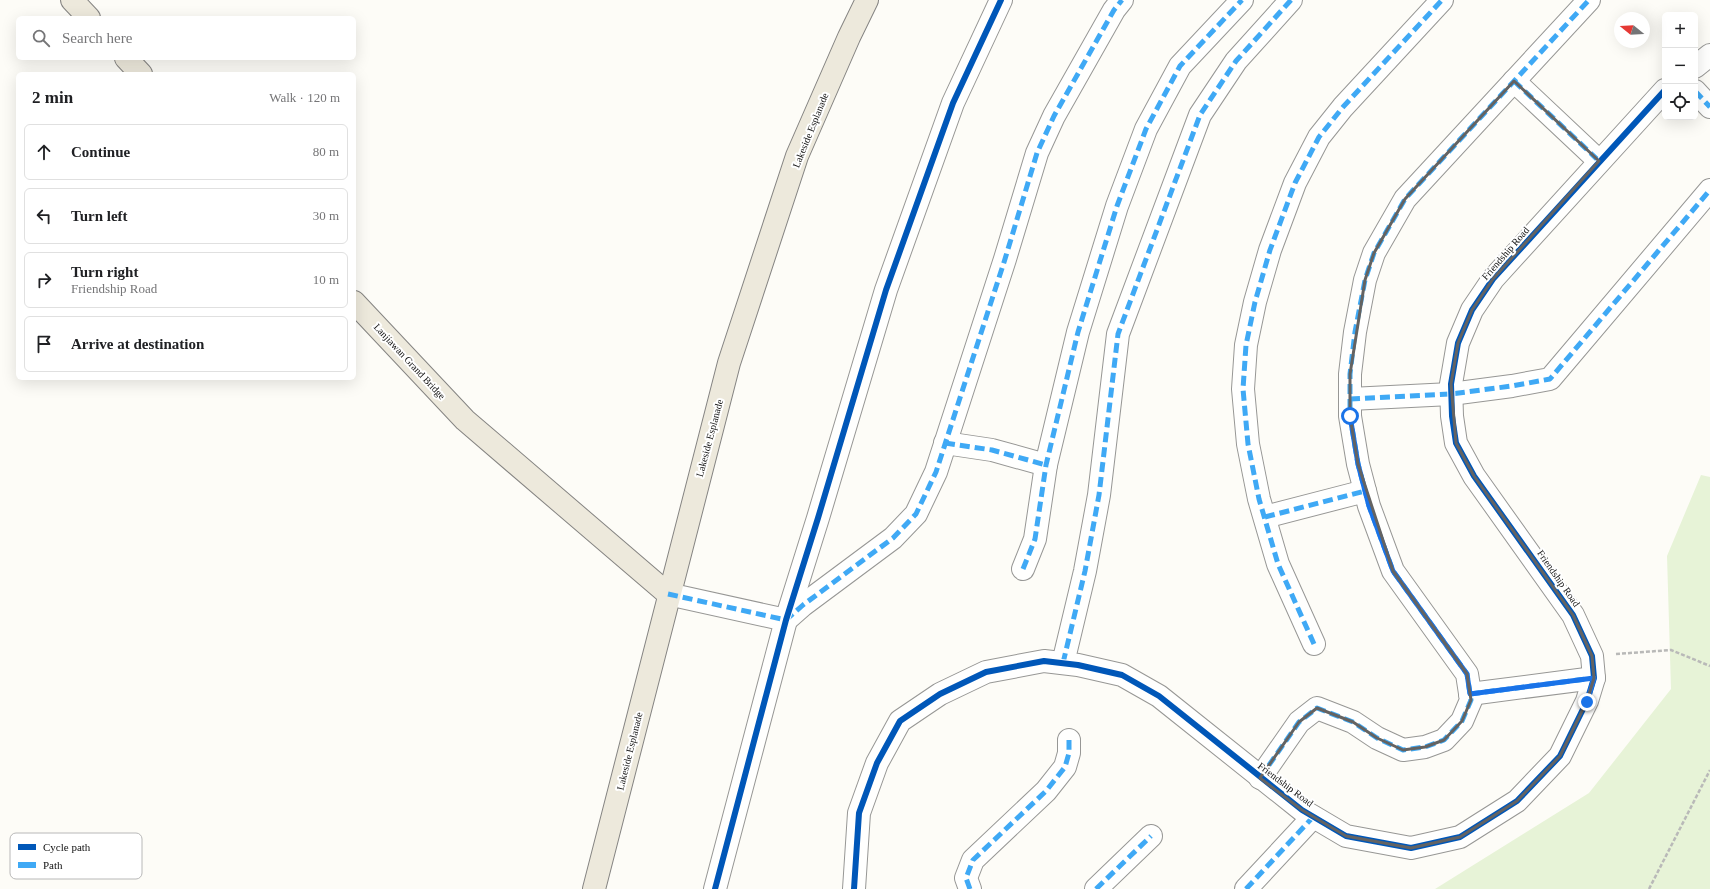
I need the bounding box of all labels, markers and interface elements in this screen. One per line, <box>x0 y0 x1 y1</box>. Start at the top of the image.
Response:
north arrow <box>1614 12 1650 48</box>
map controls <box>1662 12 1698 120</box>
button: + <box>1662 12 1698 48</box>
search box <box>16 16 356 60</box>
icon: search <box>30 27 52 49</box>
text: Search here <box>62 30 132 46</box>
button: − <box>1662 48 1698 84</box>
button: locate <box>1662 84 1698 120</box>
text: 2 min <box>32 88 73 107</box>
text: Walk · 120 m <box>269 90 340 105</box>
street label: Lakeside Esplanade <box>790 91 831 169</box>
icon: ahead <box>33 141 55 163</box>
text: Continue <box>71 144 130 160</box>
text: 80 m <box>313 144 339 159</box>
icon: left <box>33 205 55 227</box>
text: Turn left <box>71 208 128 224</box>
text: 30 m <box>313 208 339 223</box>
street label: Friendship Road <box>1479 225 1531 282</box>
text: Turn right <box>71 264 138 280</box>
icon: right <box>33 269 55 291</box>
text: 10 m <box>313 272 339 287</box>
text: Friendship Road <box>71 281 157 296</box>
street label: Lanjiawan Grand Bridge <box>372 321 448 402</box>
icon: arrive <box>33 333 55 355</box>
text: Arrive at destination <box>71 336 204 352</box>
street label: Lakeside Esplanade <box>694 398 725 478</box>
route start <box>1341 407 1359 425</box>
street label: Friendship Road <box>1535 548 1582 609</box>
route end <box>1578 693 1596 711</box>
street label: Lakeside Esplanade <box>615 711 645 791</box>
street label: Friendship Road <box>1256 760 1316 809</box>
legend <box>10 833 142 879</box>
text: Cycle path <box>43 841 91 853</box>
text: Path <box>43 859 63 871</box>

